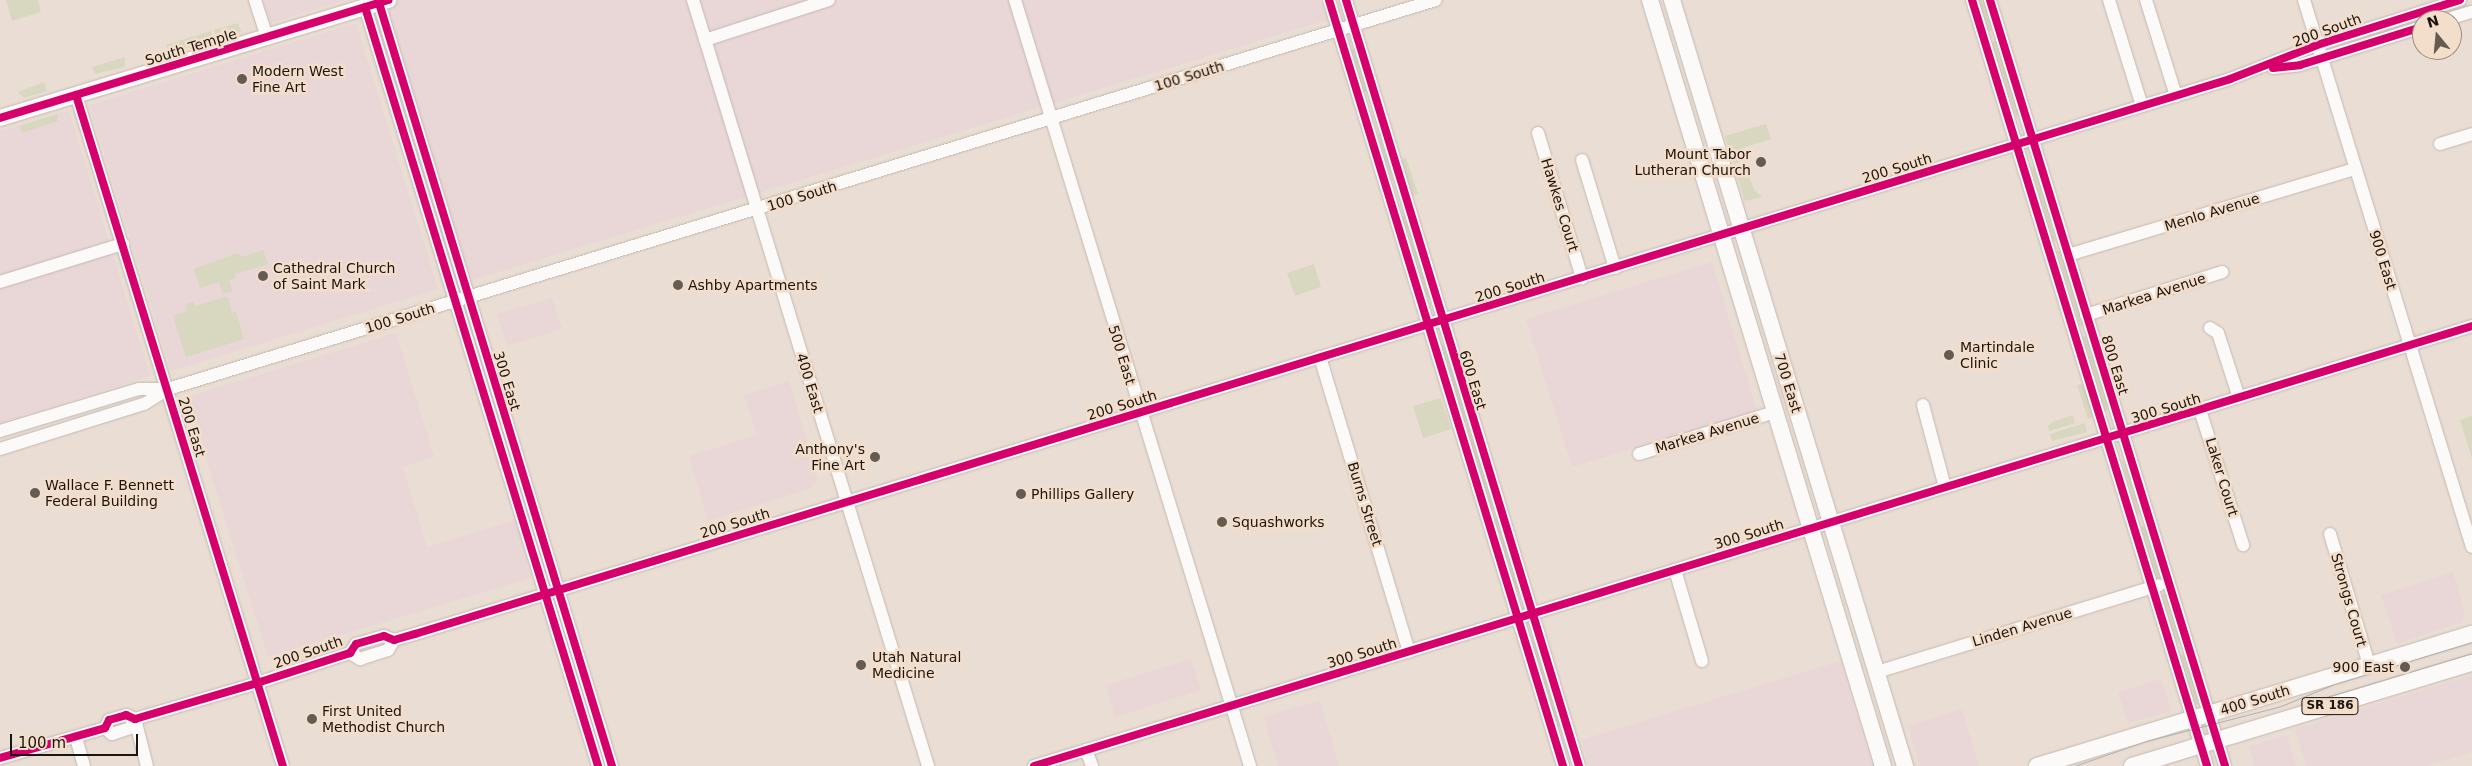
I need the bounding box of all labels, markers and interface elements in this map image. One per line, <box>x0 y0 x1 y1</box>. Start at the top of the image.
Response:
street label: 200 South <box>2290 10 2364 50</box>
north arrow <box>2412 10 2462 60</box>
text: N <box>2425 12 2441 31</box>
street label: South Temple <box>143 25 239 69</box>
street label: 100 South <box>1152 57 1226 95</box>
place label: Modern West Fine Art <box>252 63 343 95</box>
marker: Modern West Fine Art <box>236 73 248 85</box>
place label: Mount Tabor Lutheran Church <box>1634 146 1751 178</box>
street label: 200 South <box>1860 149 1934 187</box>
street label: Hawkes Court <box>1538 156 1582 254</box>
marker: Mount Tabor Lutheran Church <box>1755 156 1767 168</box>
street label: 100 South <box>765 177 839 215</box>
street label: Menlo Avenue <box>2162 190 2262 234</box>
street label: 900 East <box>2366 228 2400 292</box>
place label: Cathedral Church of Saint Mark <box>273 260 395 292</box>
street label: 200 South <box>1473 268 1547 306</box>
street label: Markea Avenue <box>2100 269 2208 319</box>
marker: Cathedral Church of Saint Mark <box>257 270 269 282</box>
place label: Ashby Apartments <box>688 277 818 293</box>
marker: Ashby Apartments <box>672 279 684 291</box>
street label: 100 South <box>363 299 437 337</box>
street label: 500 East <box>1105 323 1139 387</box>
street label: 800 East <box>2098 333 2132 397</box>
place label: Martindale Clinic <box>1960 339 2035 372</box>
street label: 600 East <box>1456 348 1490 412</box>
marker: Martindale Clinic <box>1942 348 1956 362</box>
street label: 300 East <box>490 349 524 413</box>
street label: 400 East <box>793 351 827 415</box>
street label: 700 East <box>1771 351 1805 415</box>
street label: 200 South <box>1085 386 1159 424</box>
street label: 300 South <box>2129 389 2203 427</box>
street label: 200 East <box>175 395 209 459</box>
street label: Markea Avenue <box>1653 409 1761 457</box>
street label: Laker Court <box>2202 436 2242 518</box>
place label: Anthony's Fine Art <box>795 441 865 474</box>
marker: Anthony's Fine Art <box>869 451 881 463</box>
street label: Burns Street <box>1344 460 1386 548</box>
place label: Wallace F. Bennett Federal Building <box>45 477 174 510</box>
place label: Phillips Gallery <box>1031 486 1134 502</box>
marker: Wallace F. Bennett Federal Building <box>29 487 41 499</box>
marker: Phillips Gallery <box>1015 488 1027 500</box>
street label: 200 South <box>698 504 772 542</box>
place label: Squashworks <box>1232 514 1325 530</box>
street label: 300 South <box>1712 515 1786 553</box>
marker: Squashworks <box>1216 516 1228 528</box>
street label: Strongs Court <box>2328 551 2370 649</box>
street label: Linden Avenue <box>1970 604 2074 650</box>
street label: 200 South <box>271 632 345 672</box>
street label: 300 South <box>1325 634 1399 672</box>
place label: Utah Natural Medicine <box>872 649 961 682</box>
marker: Utah Natural Medicine <box>854 658 868 672</box>
place label: 900 East <box>2333 659 2394 675</box>
marker: 900 East <box>2398 660 2412 674</box>
street label: 400 South <box>2218 681 2292 719</box>
road number: SR 186 <box>2301 696 2359 716</box>
place label: First United Methodist Church <box>322 703 445 736</box>
marker: First United Methodist Church <box>306 713 318 725</box>
scale bar <box>12 724 140 756</box>
text: 100 m <box>18 734 66 752</box>

